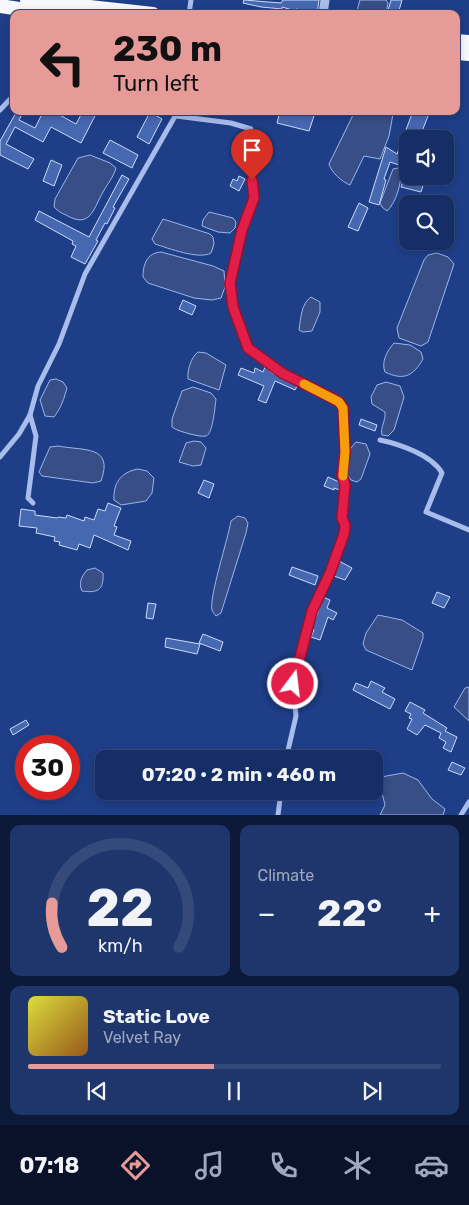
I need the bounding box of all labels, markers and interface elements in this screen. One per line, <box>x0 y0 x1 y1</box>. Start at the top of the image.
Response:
text: 230 m <box>113 28 222 70</box>
icon: left <box>30 30 95 95</box>
text: Turn left <box>113 70 199 97</box>
pin <box>231 129 273 180</box>
map controls <box>399 130 454 250</box>
button: sound <box>399 130 454 185</box>
icon: arrive <box>238 136 266 164</box>
button: search <box>399 195 454 250</box>
position arrow <box>266 657 318 709</box>
speed limit sign: 30 <box>15 735 80 800</box>
text: 07:20 · 2 min · 460 m <box>142 763 336 786</box>
text: Climate <box>258 866 314 885</box>
text: 22 <box>86 877 154 939</box>
text: 22° <box>317 890 382 936</box>
text: − <box>258 897 276 930</box>
text: + <box>424 897 441 930</box>
text: km/h <box>97 935 142 956</box>
text: Static Love <box>103 1005 210 1028</box>
text: Velvet Ray <box>103 1028 181 1047</box>
icon: previous <box>83 1077 111 1105</box>
icon: pause <box>220 1077 248 1105</box>
icon: next <box>358 1077 386 1105</box>
icon: directions <box>118 1148 153 1183</box>
icon: music <box>192 1148 227 1183</box>
icon: phone <box>266 1148 301 1183</box>
icon: climate <box>340 1148 375 1183</box>
icon: car <box>414 1148 449 1183</box>
text: 07:18 <box>20 1152 79 1179</box>

